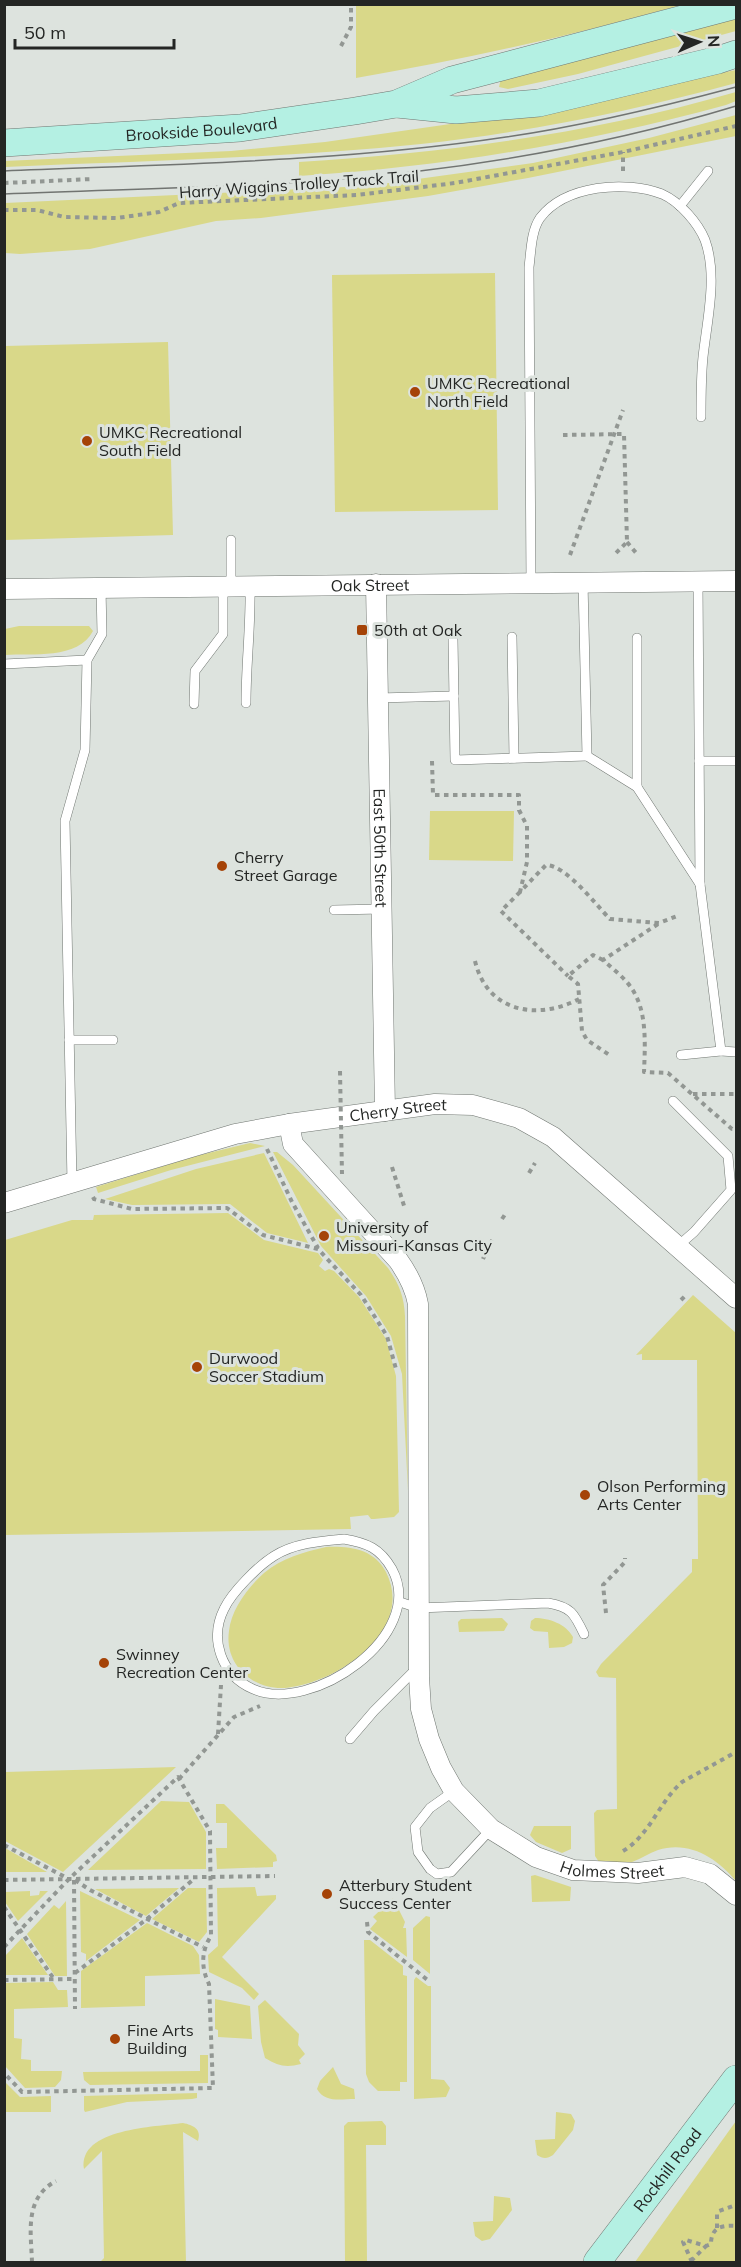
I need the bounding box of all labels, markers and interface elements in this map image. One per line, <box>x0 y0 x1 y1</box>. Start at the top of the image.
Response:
scale bar <box>15 12 174 50</box>
north arrow <box>669 12 729 72</box>
text: 50 m <box>24 21 66 44</box>
text: N <box>704 35 724 48</box>
street label: Brookside Boulevard <box>125 113 279 145</box>
street label: Harry Wiggins Trolley Track Trail <box>178 166 420 202</box>
place label: UMKC Recreational North Field <box>427 373 570 411</box>
marker: UMKC Recreational North Field <box>408 385 422 399</box>
place label: UMKC Recreational South Field <box>99 422 242 460</box>
marker: UMKC Recreational South Field <box>80 434 94 448</box>
street label: Oak Street <box>331 575 410 595</box>
place label: 50th at Oak <box>374 620 463 640</box>
marker: 50th at Oak <box>355 623 369 637</box>
street label: East 50th Street <box>369 788 392 908</box>
place label: Cherry Street Garage <box>234 847 337 885</box>
marker: Cherry Street Garage <box>215 859 229 873</box>
street label: Cherry Street <box>348 1094 447 1126</box>
place label: University of Missouri-Kansas City <box>336 1217 492 1255</box>
marker: University of Missouri-Kansas City <box>317 1229 331 1243</box>
place label: Durwood Soccer Stadium <box>209 1348 324 1386</box>
marker: Durwood Soccer Stadium <box>190 1360 204 1374</box>
place label: Olson Performing Arts Center <box>597 1476 726 1514</box>
marker: Olson Performing Arts Center <box>578 1488 592 1502</box>
place label: Swinney Recreation Center <box>116 1644 248 1682</box>
marker: Swinney Recreation Center <box>97 1656 111 1670</box>
street label: Holmes Street <box>557 1856 666 1883</box>
place label: Atterbury Student Success Center <box>339 1875 472 1913</box>
marker: Atterbury Student Success Center <box>320 1887 334 1901</box>
place label: Fine Arts Building <box>127 2020 194 2058</box>
marker: Fine Arts Building <box>108 2032 122 2046</box>
street label: Rockhill Road <box>629 2124 706 2216</box>

